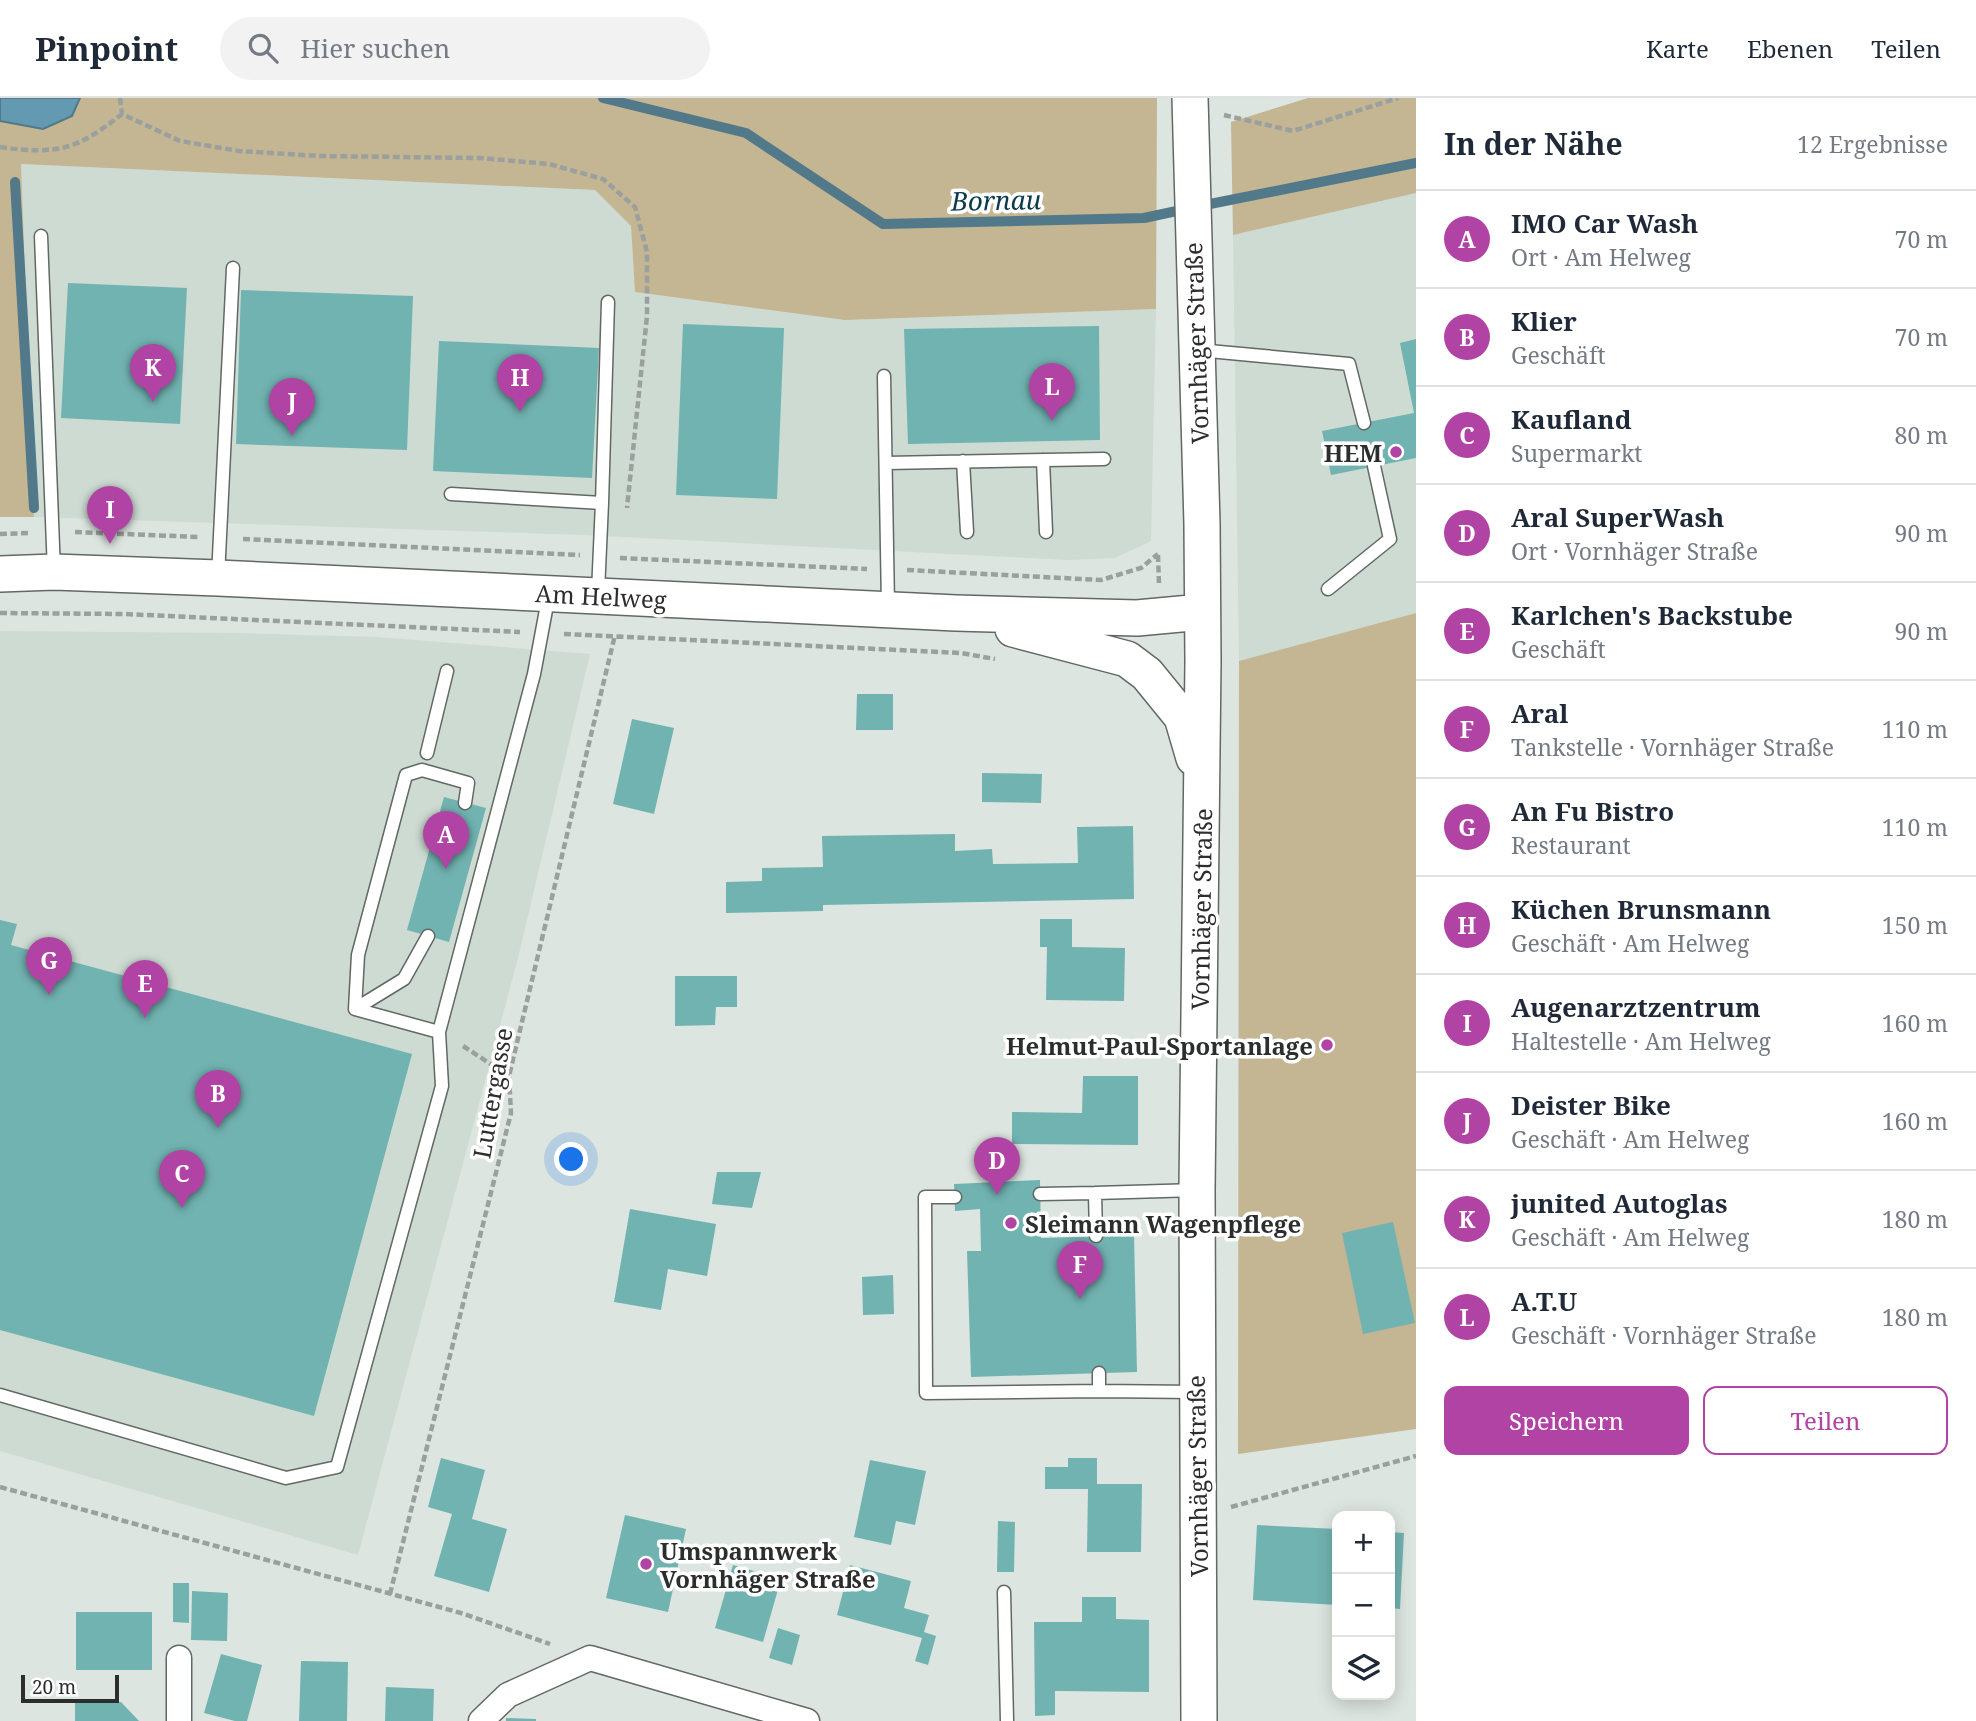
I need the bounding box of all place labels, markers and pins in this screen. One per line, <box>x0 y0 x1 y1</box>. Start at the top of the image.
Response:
pin: K <box>130 344 176 402</box>
pin: H <box>497 354 543 412</box>
pin: L <box>1029 363 1075 421</box>
pin: J <box>269 378 315 436</box>
place label: HEM <box>1324 436 1382 469</box>
marker: HEM <box>1388 444 1404 460</box>
pin: I <box>87 486 133 544</box>
pin: A <box>423 811 469 869</box>
pin: G <box>26 937 72 995</box>
pin: E <box>122 960 168 1018</box>
place label: Helmut-Paul-Sportanlage <box>1006 1029 1313 1062</box>
marker: Helmut-Paul-Sportanlage <box>1319 1037 1335 1053</box>
pin: B <box>195 1070 241 1128</box>
pin: D <box>974 1137 1020 1195</box>
pin: C <box>159 1150 205 1208</box>
place label: Sleimann Wagenpflege <box>1025 1207 1301 1240</box>
marker: Sleimann Wagenpflege <box>1003 1215 1019 1231</box>
pin: F <box>1057 1241 1103 1299</box>
place label: Umspannwerk Vornhäger Straße <box>660 1534 876 1595</box>
marker: Umspannwerk Vornhäger Straße <box>638 1556 654 1572</box>

